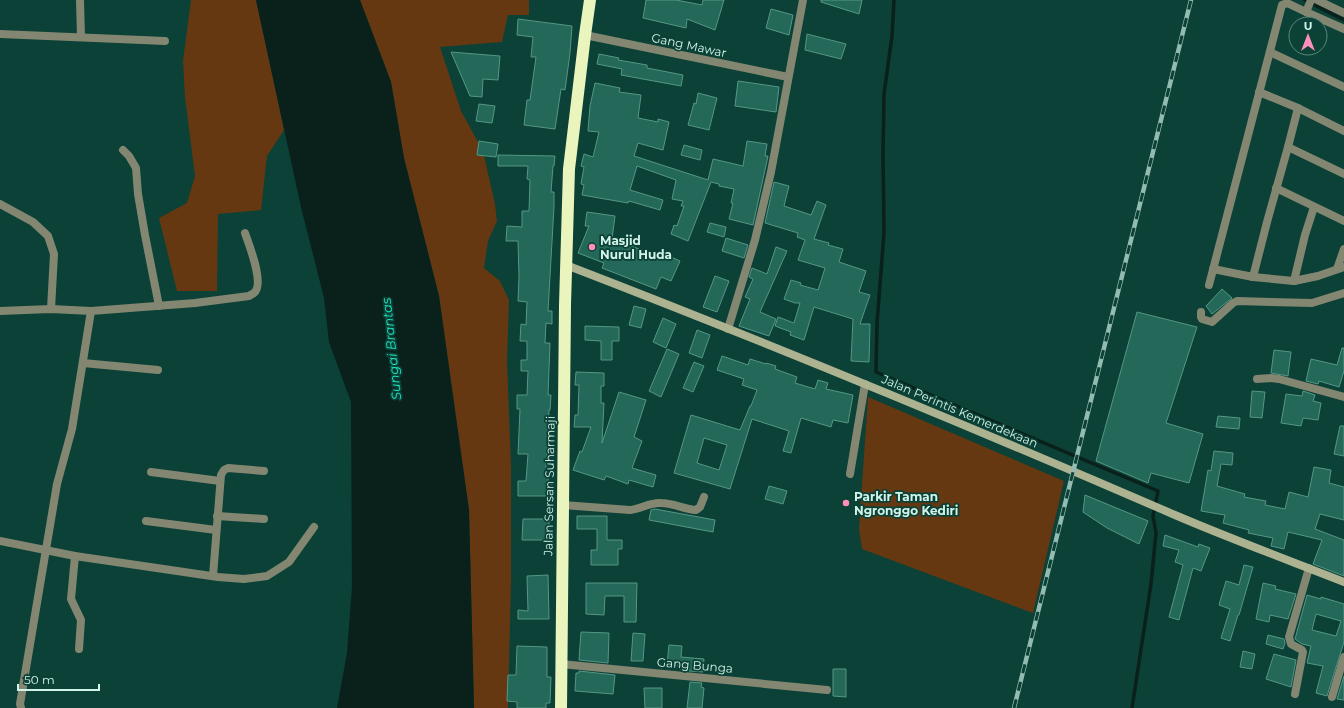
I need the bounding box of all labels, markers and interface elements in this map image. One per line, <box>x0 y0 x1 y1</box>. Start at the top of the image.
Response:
north arrow <box>1288 16 1328 56</box>
text: U <box>1304 19 1312 33</box>
street label: Gang Mawar <box>650 30 728 60</box>
place label: Masjid Nurul Huda <box>600 233 672 262</box>
marker: Masjid Nurul Huda <box>587 242 597 252</box>
water label: Sungai Brantas <box>378 296 404 401</box>
street label: Jalan Perintis Kemerdekaan <box>879 371 1040 451</box>
street label: Jalan Sersan Suharmaji <box>540 416 558 557</box>
place label: Parkir Taman Ngronggo Kediri <box>854 489 958 518</box>
marker: Parkir Taman Ngronggo Kediri <box>841 498 851 508</box>
street label: Gang Bunga <box>656 654 734 676</box>
scale bar <box>18 666 99 692</box>
text: 50 m <box>24 672 55 687</box>

